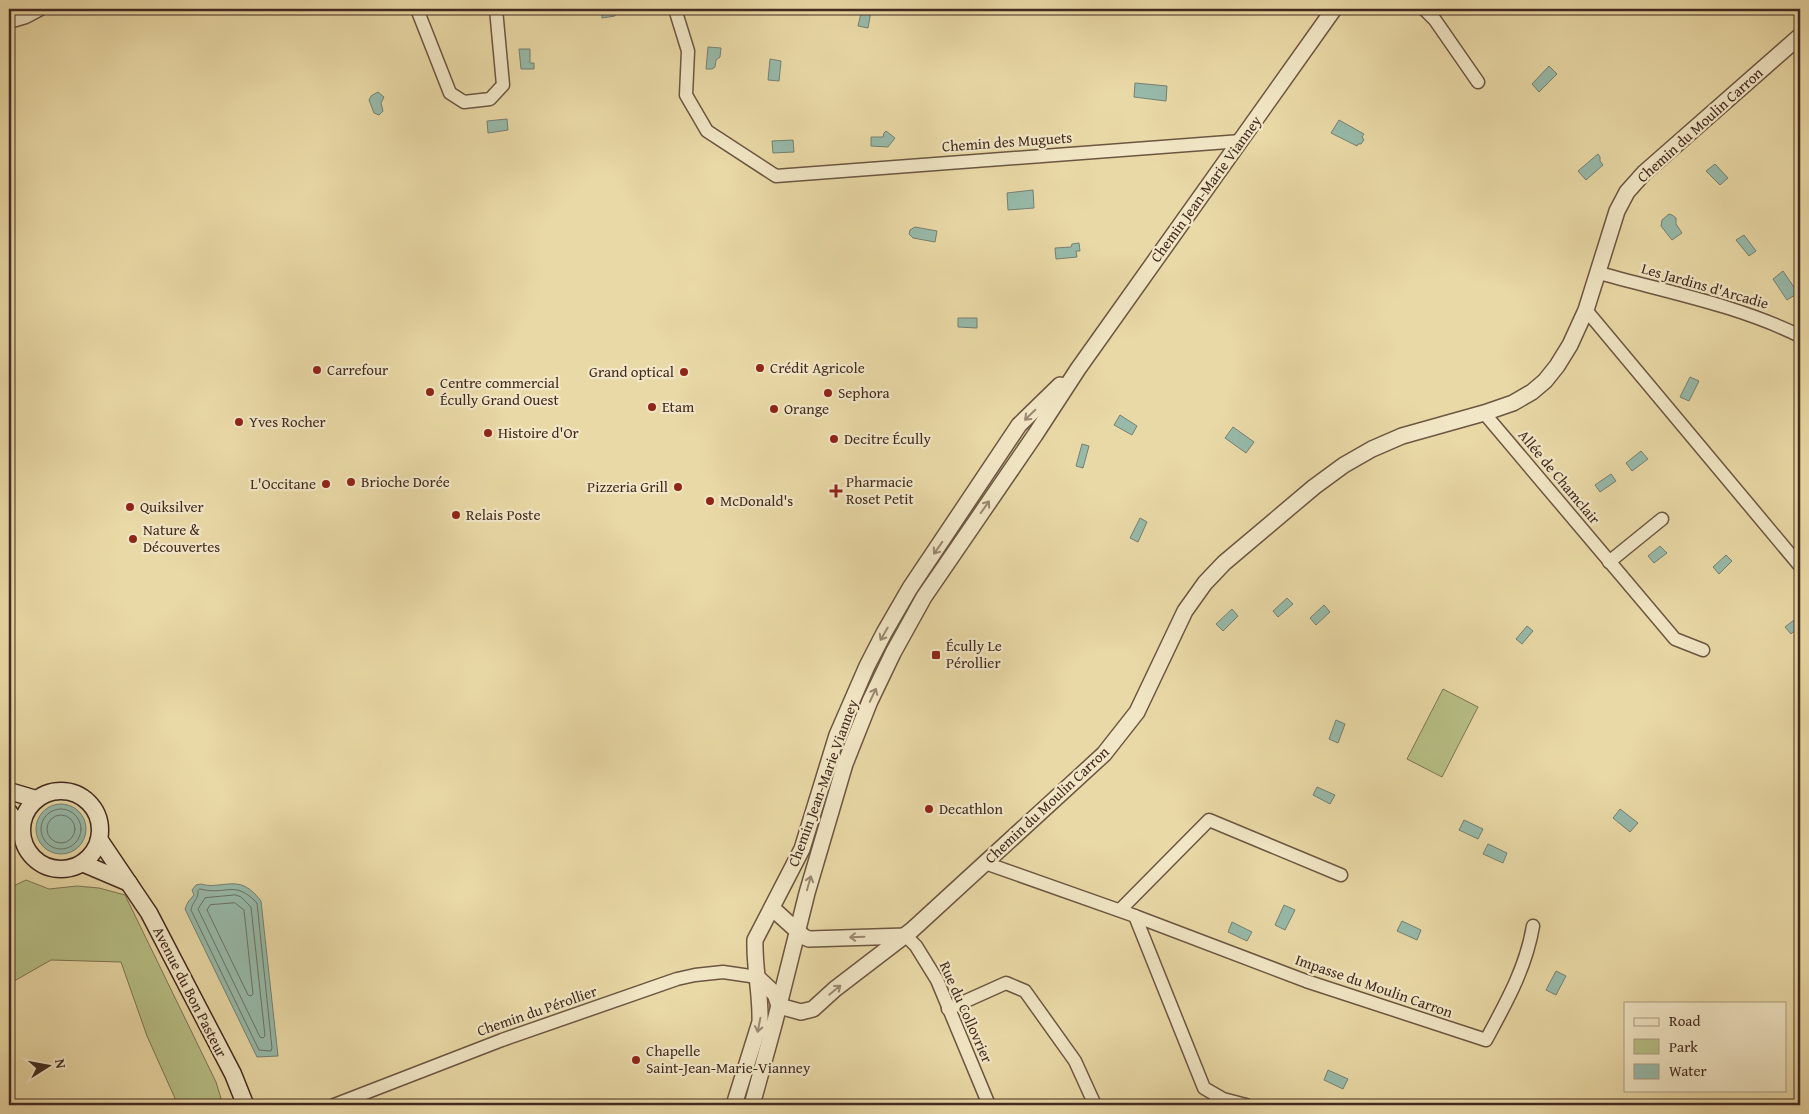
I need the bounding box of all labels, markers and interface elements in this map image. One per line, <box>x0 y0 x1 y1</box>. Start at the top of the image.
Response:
street label: Chemin du Moulin Carron <box>1632 62 1768 187</box>
street label: Chemin Jean-Marie Vianney <box>1145 111 1266 266</box>
street label: Chemin des Muguets <box>941 126 1073 157</box>
street label: Les Jardins d'Arcadie <box>1639 257 1771 314</box>
place label: Crédit Agricole <box>770 357 865 378</box>
place label: Carrefour <box>327 359 388 380</box>
place label: Grand optical <box>589 361 674 382</box>
marker: Crédit Agricole <box>754 362 766 374</box>
marker: Carrefour <box>311 364 323 376</box>
marker: Grand optical <box>678 366 690 378</box>
place label: Centre commercial Écully Grand Ouest <box>440 372 559 410</box>
place label: Sephora <box>838 382 890 403</box>
marker: Centre commercial Écully Grand Ouest <box>424 386 436 398</box>
marker: Sephora <box>822 387 834 399</box>
place label: Etam <box>662 396 695 417</box>
place label: Orange <box>784 398 829 419</box>
marker: Etam <box>646 401 658 413</box>
marker: Orange <box>768 403 780 415</box>
one-way arrow <box>1024 409 1036 421</box>
place label: Yves Rocher <box>249 411 326 432</box>
marker: Yves Rocher <box>233 416 245 428</box>
place label: Histoire d'Or <box>498 422 579 443</box>
street label: Allée de Chamclair <box>1514 425 1605 528</box>
marker: Histoire d'Or <box>482 427 494 439</box>
place label: Decitre Écully <box>844 428 931 449</box>
marker: Decitre Écully <box>828 433 840 445</box>
place label: Brioche Dorée <box>361 471 450 492</box>
place label: Pharmacie Roset Petit <box>846 471 914 509</box>
place label: L'Occitane <box>250 473 316 494</box>
marker: Brioche Dorée <box>345 476 357 488</box>
place label: Pizzeria Grill <box>587 476 668 497</box>
marker: L'Occitane <box>320 478 332 490</box>
marker: Pizzeria Grill <box>672 481 684 493</box>
marker: Pharmacie Roset Petit <box>830 485 842 497</box>
place label: McDonald's <box>720 490 793 511</box>
marker: McDonald's <box>704 495 716 507</box>
place label: Quiksilver <box>140 496 204 517</box>
one-way arrow <box>980 500 990 514</box>
marker: Quiksilver <box>124 501 136 513</box>
place label: Relais Poste <box>466 504 540 525</box>
marker: Relais Poste <box>450 509 462 521</box>
place label: Nature & Découvertes <box>143 519 220 557</box>
marker: Nature & Découvertes <box>127 533 139 545</box>
one-way arrow <box>933 541 943 555</box>
one-way arrow <box>879 626 889 641</box>
place label: Écully Le Pérollier <box>946 635 1002 673</box>
marker: Écully Le Pérollier <box>930 649 942 661</box>
one-way arrow <box>868 688 878 703</box>
street label: Chemin Jean-Marie Vianney <box>782 696 863 870</box>
street label: Chemin du Moulin Carron <box>980 741 1114 868</box>
place label: Decathlon <box>939 798 1003 819</box>
marker: Decathlon <box>923 803 935 815</box>
one-way arrow <box>805 875 815 891</box>
street label: Avenue du Bon Pasteur <box>148 923 233 1061</box>
one-way arrow <box>850 933 866 942</box>
street label: Impasse du Moulin Carron <box>1293 949 1456 1023</box>
street label: Rue du Collovrier <box>935 958 998 1066</box>
street label: Chemin du Pérollier <box>474 980 600 1041</box>
one-way arrow <box>828 985 841 996</box>
legend <box>1624 1002 1786 1092</box>
text: Road <box>1669 1010 1700 1031</box>
one-way arrow <box>753 1017 763 1033</box>
text: Park <box>1669 1036 1698 1057</box>
place label: Chapelle Saint-Jean-Marie-Vianney <box>646 1040 811 1078</box>
north arrow <box>22 1042 72 1092</box>
marker: Chapelle Saint-Jean-Marie-Vianney <box>630 1054 642 1066</box>
text: N <box>50 1057 72 1071</box>
text: Water <box>1669 1060 1707 1081</box>

